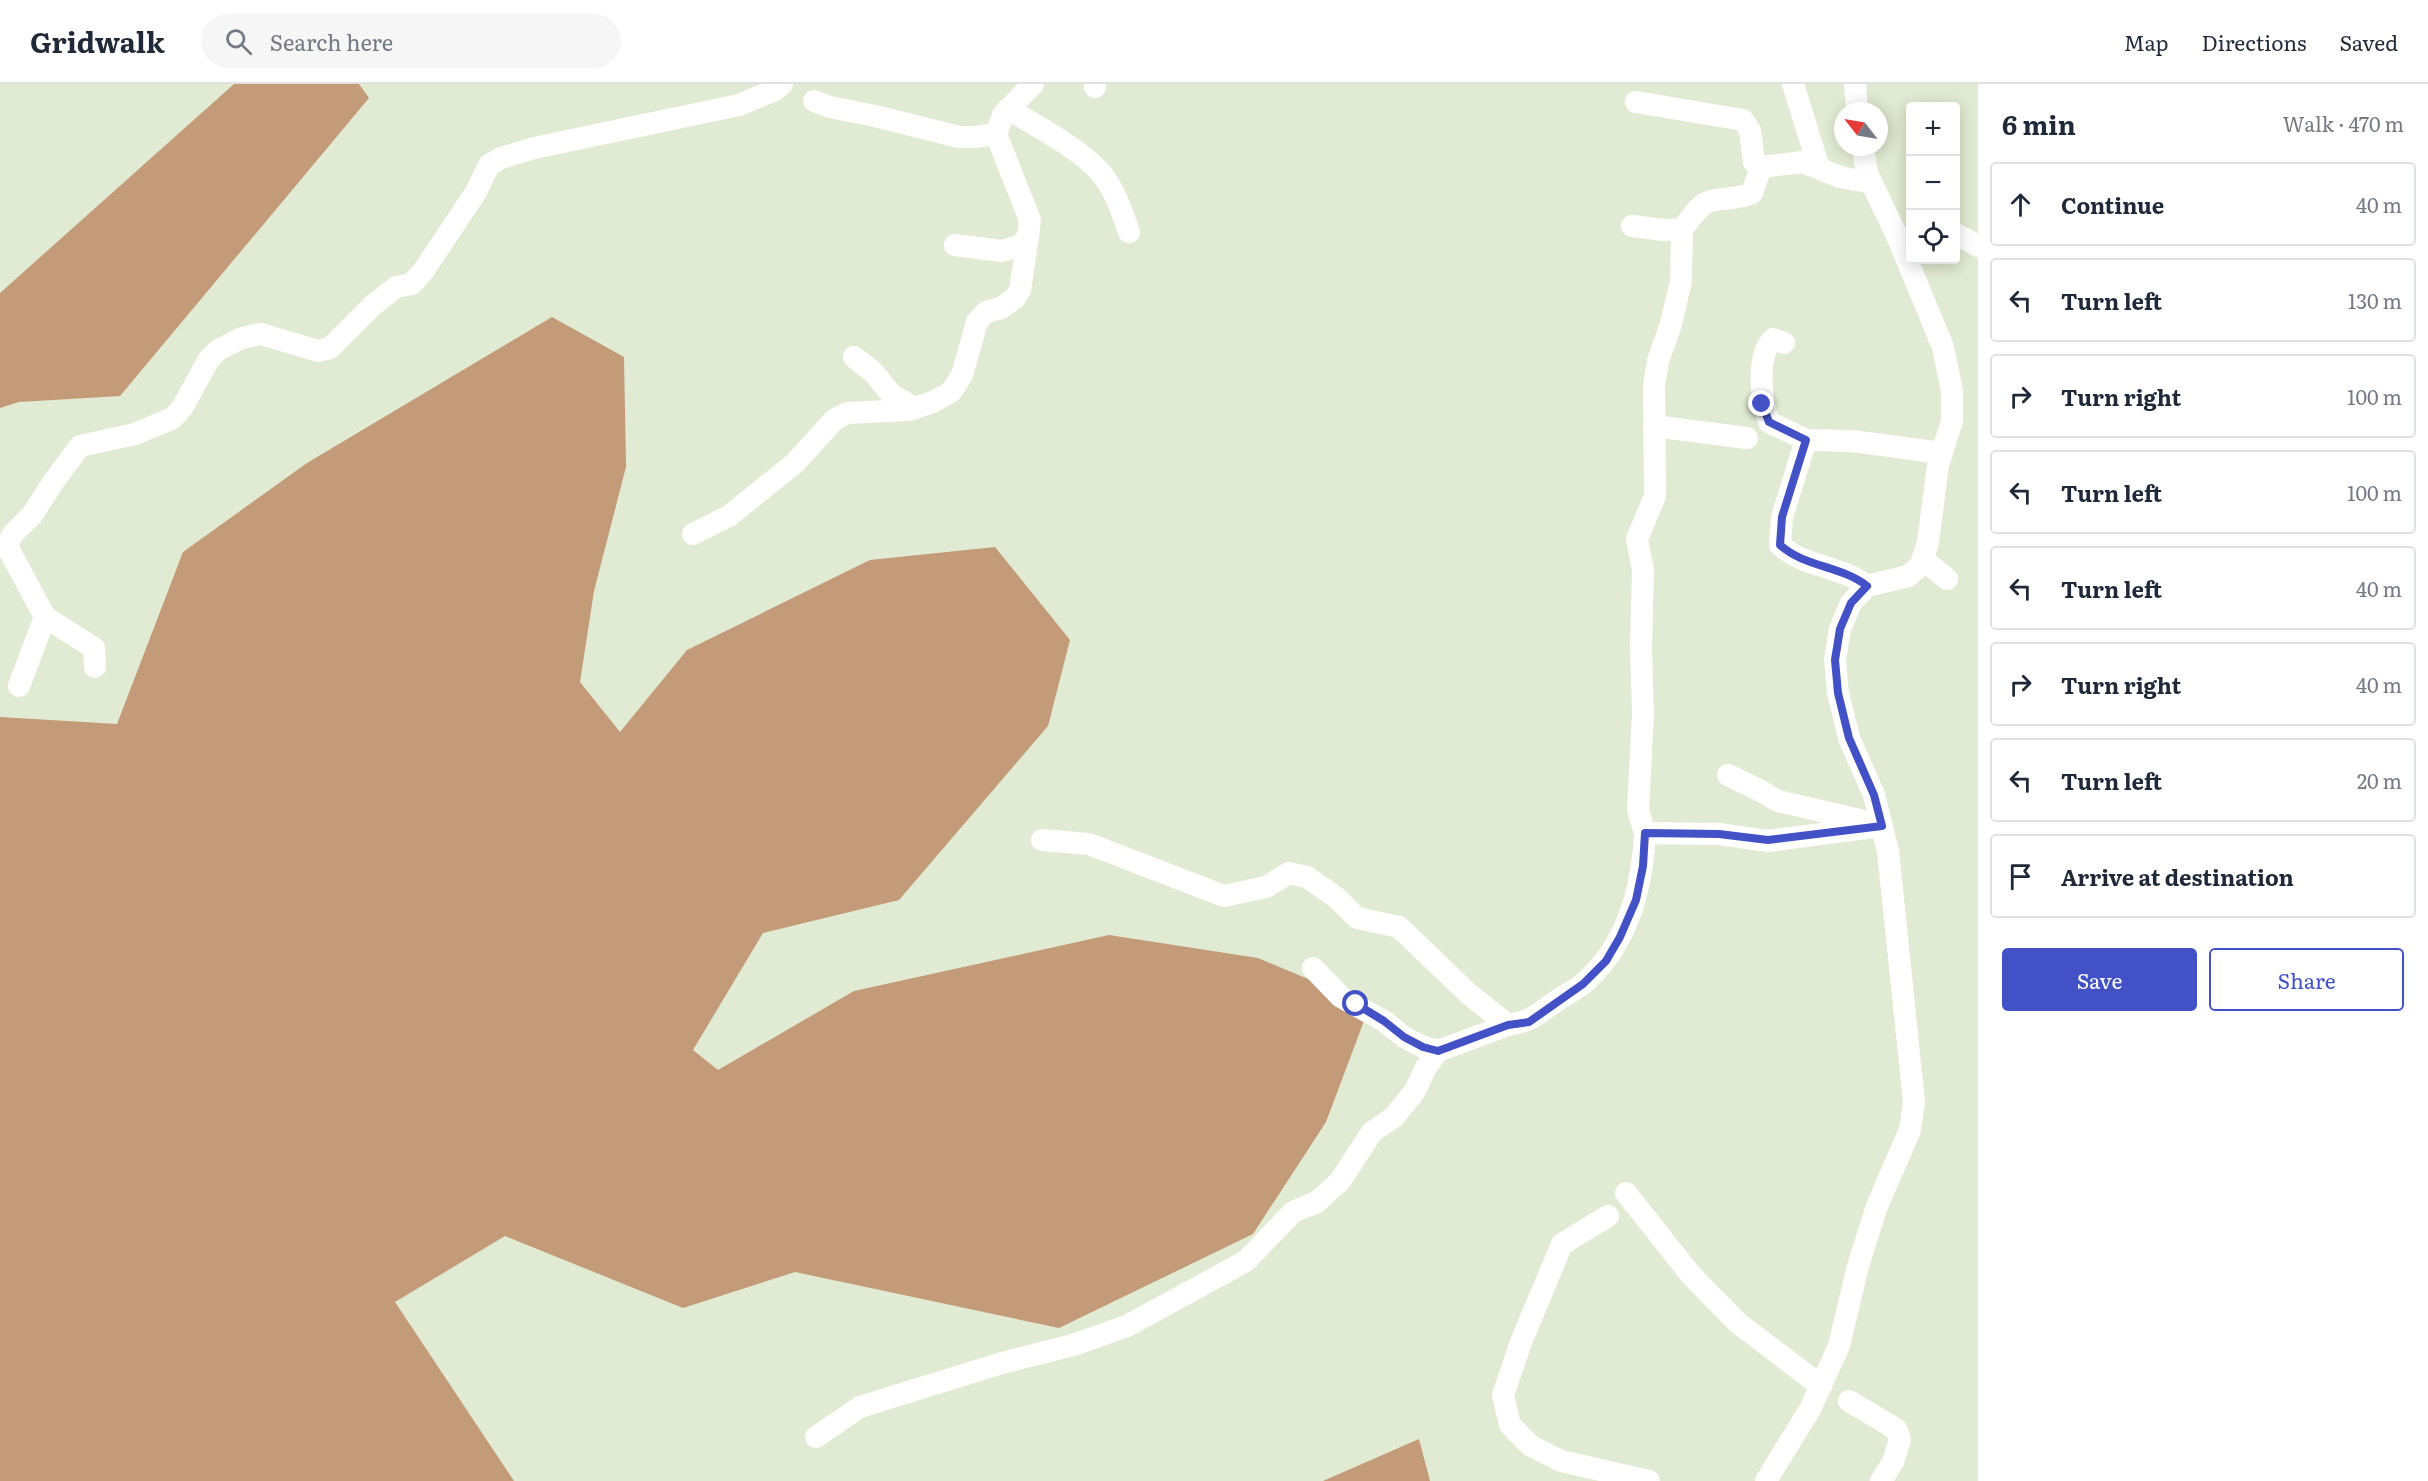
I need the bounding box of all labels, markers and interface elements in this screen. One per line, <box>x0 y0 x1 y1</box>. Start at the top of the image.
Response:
search box <box>201 14 621 68</box>
text: Gridwalk <box>30 20 165 62</box>
icon: search <box>222 25 255 58</box>
text: Search here <box>270 25 393 58</box>
text: Map <box>2124 26 2169 57</box>
text: Directions <box>2202 26 2307 57</box>
text: Saved <box>2340 26 2398 57</box>
north arrow <box>1834 102 1888 156</box>
map controls <box>1906 102 1960 264</box>
button: + <box>1906 102 1960 156</box>
text: 6 min <box>2002 104 2076 143</box>
text: Walk · 470 m <box>2283 108 2404 138</box>
button: − <box>1906 156 1960 210</box>
icon: ahead <box>2004 188 2037 221</box>
text: Continue <box>2061 188 2164 221</box>
text: 40 m <box>2356 189 2402 219</box>
button: locate <box>1906 210 1960 264</box>
icon: left <box>2004 284 2037 317</box>
text: Turn left <box>2061 284 2162 317</box>
text: 130 m <box>2348 285 2402 315</box>
icon: right <box>2004 380 2037 413</box>
text: Turn right <box>2061 380 2181 413</box>
text: 100 m <box>2347 381 2402 411</box>
route end <box>1748 390 1774 416</box>
icon: left <box>2004 476 2037 509</box>
text: Turn left <box>2061 476 2162 509</box>
text: 100 m <box>2347 477 2402 507</box>
icon: left <box>2004 572 2037 605</box>
text: Turn left <box>2061 572 2162 605</box>
text: 40 m <box>2356 573 2402 603</box>
icon: right <box>2004 668 2037 701</box>
text: Turn right <box>2061 668 2181 701</box>
text: 40 m <box>2356 669 2402 699</box>
icon: left <box>2004 764 2037 797</box>
text: Turn left <box>2061 764 2162 797</box>
text: 20 m <box>2357 765 2402 795</box>
icon: arrive <box>2004 860 2037 893</box>
text: Arrive at destination <box>2061 860 2294 893</box>
button: Save <box>2002 948 2197 1011</box>
button: Share <box>2209 948 2404 1011</box>
route start <box>1342 990 1368 1016</box>

